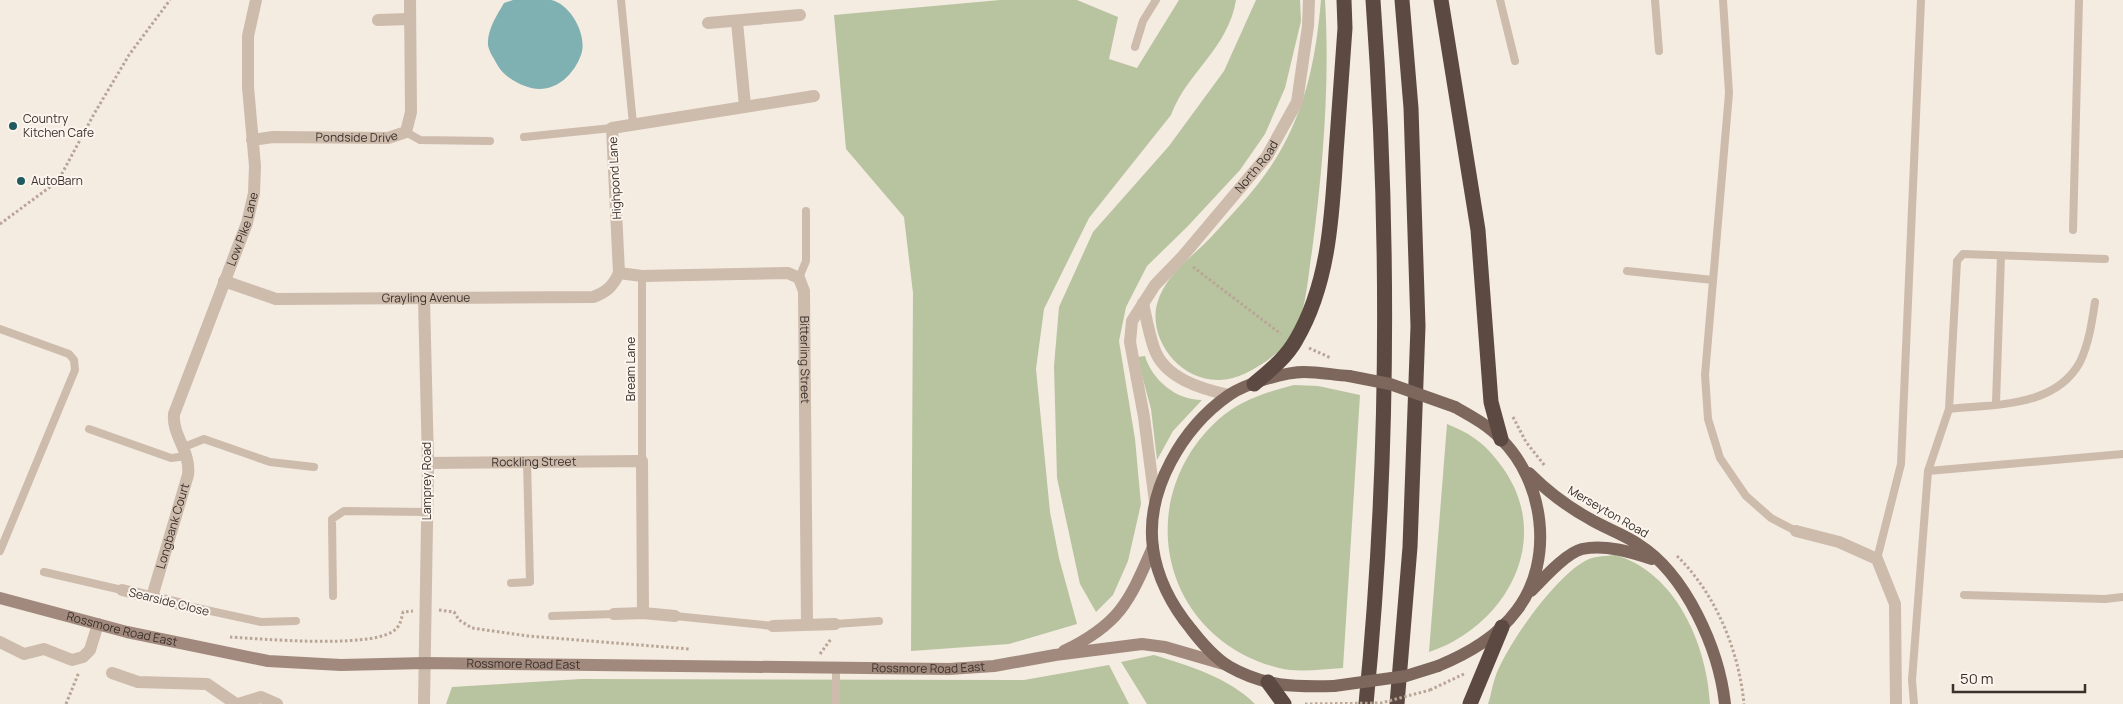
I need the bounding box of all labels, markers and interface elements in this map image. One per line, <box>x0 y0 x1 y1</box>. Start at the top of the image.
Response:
place label: Country Kitchen Cafe <box>23 110 94 141</box>
marker: Country Kitchen Cafe <box>7 120 19 132</box>
street label: Pondside Drive <box>316 126 400 146</box>
street label: Highpond Lane <box>604 136 625 220</box>
street label: North Road <box>1231 137 1282 196</box>
place label: AutoBarn <box>31 172 83 189</box>
marker: AutoBarn <box>15 175 27 187</box>
street label: Low Pike Lane <box>222 190 262 268</box>
street label: Grayling Avenue <box>382 289 470 306</box>
street label: Bitterling Street <box>796 316 814 404</box>
street label: Bream Lane <box>622 337 639 401</box>
street label: Lamprey Road <box>418 442 435 520</box>
street label: Rockling Street <box>491 453 577 470</box>
street label: Longbank Court <box>152 481 193 571</box>
street label: Merseyton Road <box>1565 481 1652 542</box>
street label: Searside Close <box>127 583 211 620</box>
street label: Rossmore Road East <box>65 607 179 650</box>
street label: Rossmore Road East <box>467 654 581 673</box>
street label: Rossmore Road East <box>871 658 986 677</box>
scale bar <box>1953 662 2086 694</box>
text: 50 m <box>1960 668 1994 689</box>

